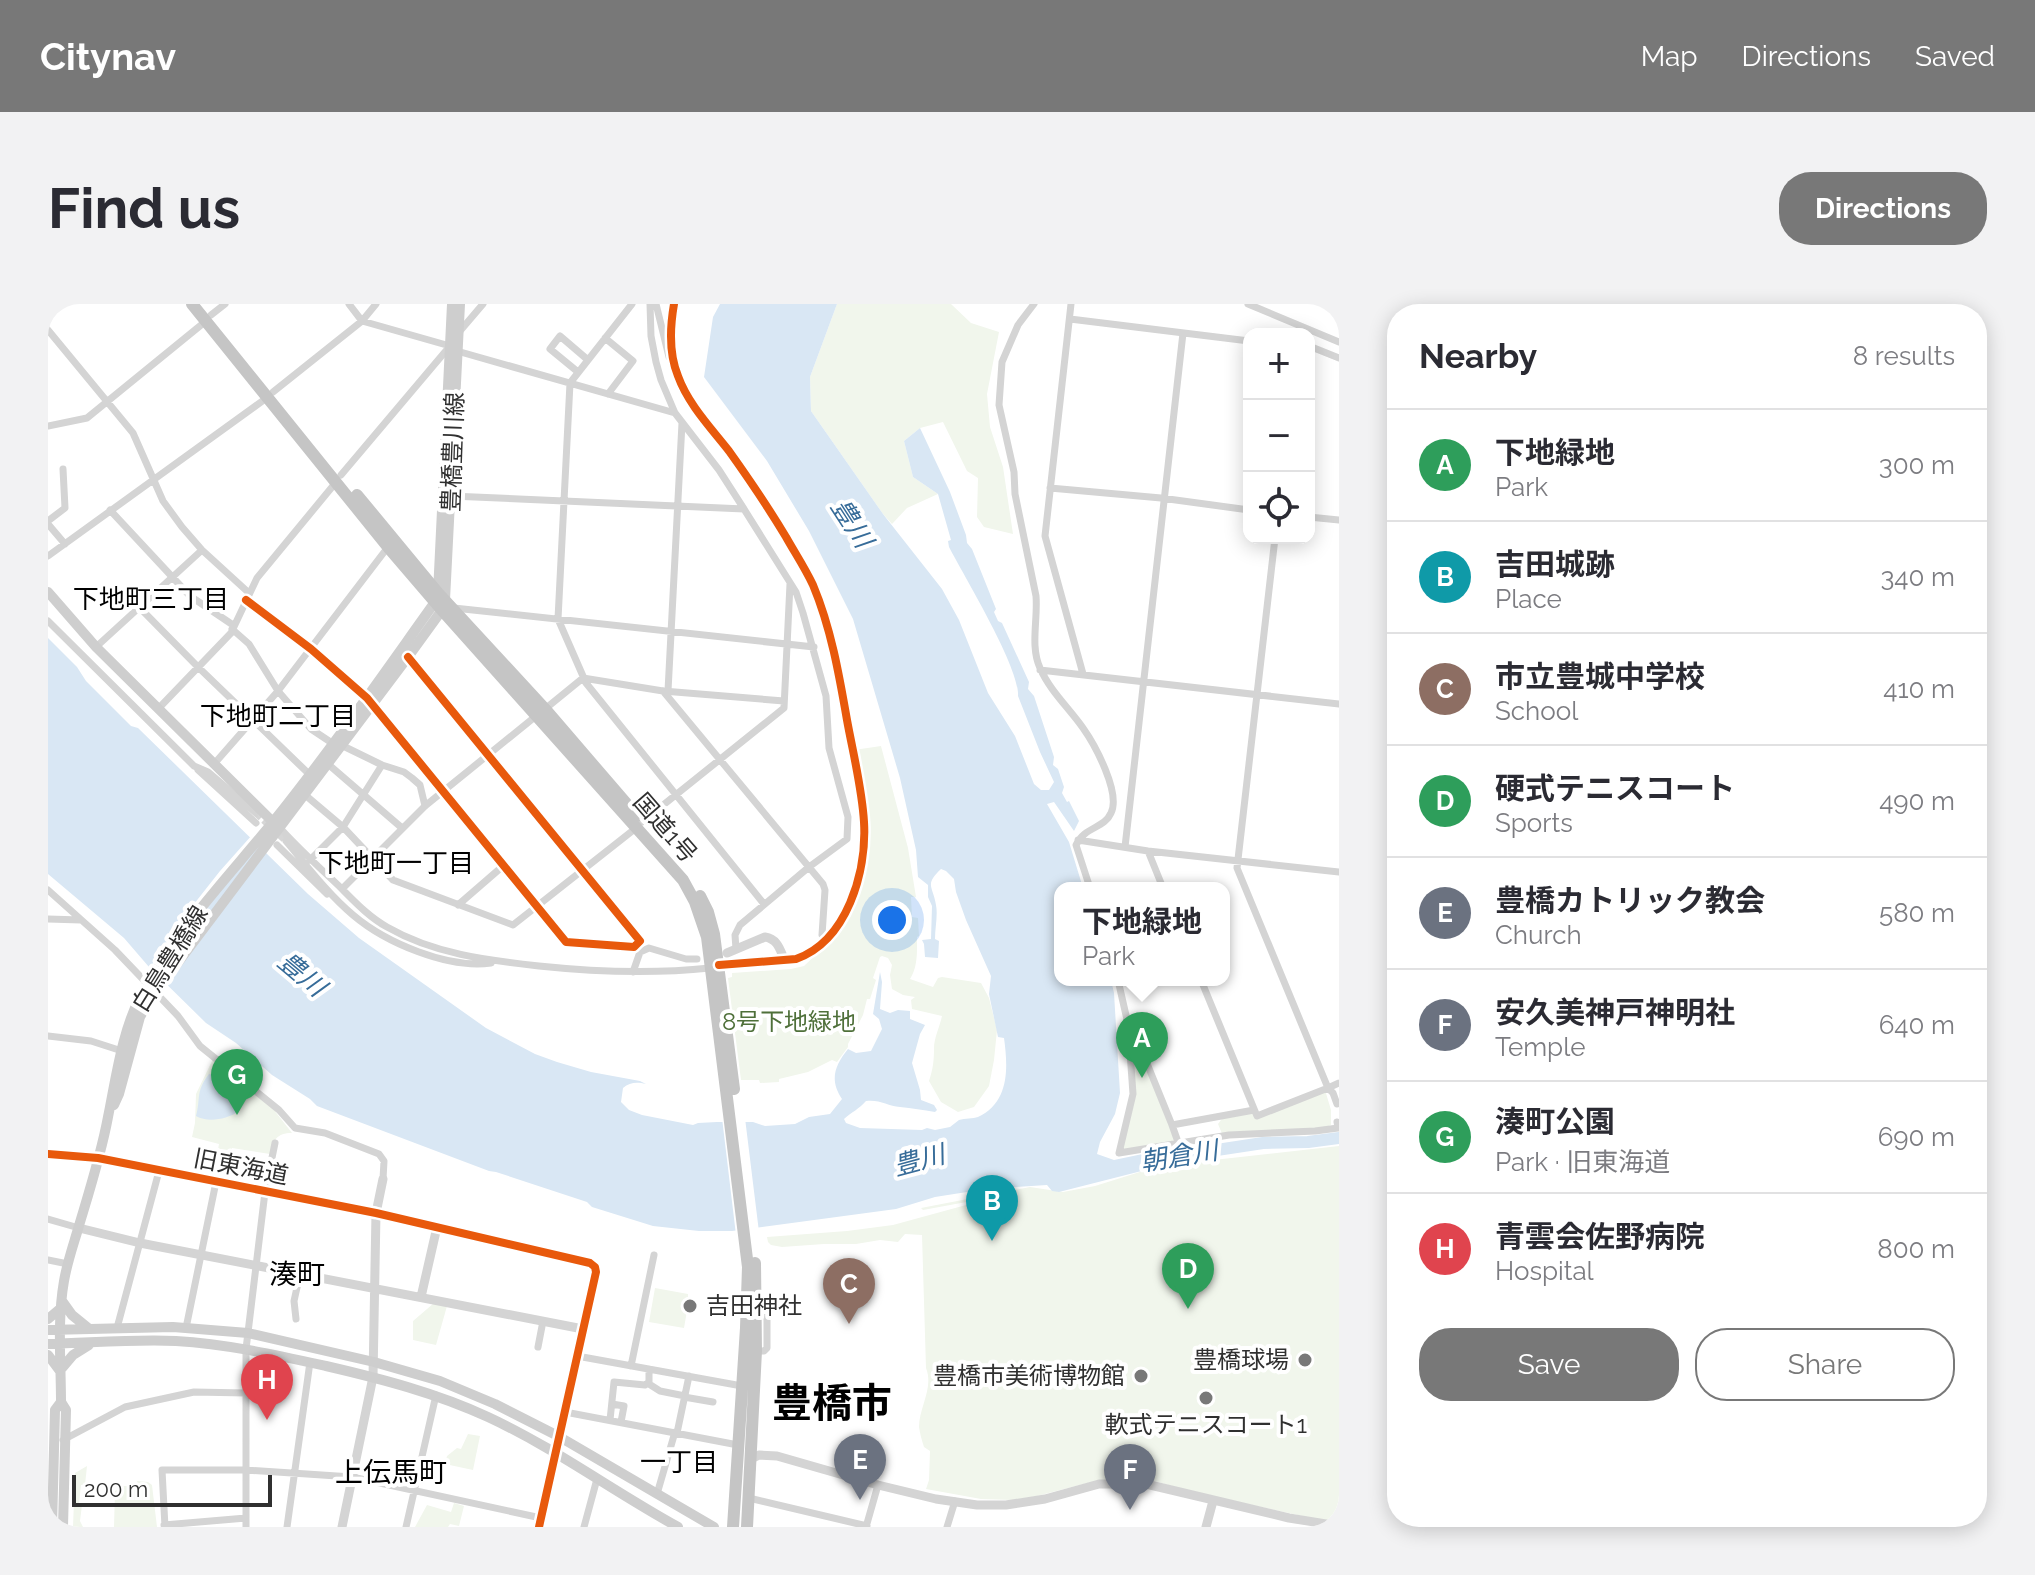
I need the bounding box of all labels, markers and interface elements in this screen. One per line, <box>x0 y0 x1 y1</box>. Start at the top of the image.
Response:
text: Citynav <box>40 34 176 79</box>
text: Map <box>1641 40 1698 73</box>
text: Directions <box>1742 40 1871 73</box>
text: Saved <box>1915 40 1995 73</box>
button: Directions <box>1779 172 1987 245</box>
text: Find us <box>48 175 240 241</box>
map controls <box>1243 328 1315 544</box>
button: + <box>1243 328 1315 400</box>
text: Nearby <box>1419 336 1537 376</box>
text: 8 results <box>1853 341 1955 371</box>
street label: 豊橋豊川線 <box>436 392 469 512</box>
button: − <box>1243 400 1315 472</box>
text: 下地緑地 <box>1495 435 1615 470</box>
text: A <box>1436 450 1454 480</box>
text: 300 m <box>1879 450 1955 480</box>
button: locate <box>1243 472 1315 544</box>
text: Park <box>1495 472 1548 502</box>
water label: 豊川 <box>825 493 880 555</box>
text: 吉田城跡 <box>1495 547 1615 582</box>
text: B <box>1436 562 1454 592</box>
text: 340 m <box>1880 562 1955 592</box>
district label: 下地町三丁目 <box>73 584 229 614</box>
text: Place <box>1495 584 1562 614</box>
text: 市立豊城中学校 <box>1495 659 1705 694</box>
text: C <box>1436 674 1454 704</box>
text: 410 m <box>1883 674 1955 704</box>
text: School <box>1495 696 1578 726</box>
district label: 下地町二丁目 <box>200 701 356 731</box>
text: 硬式テニスコート <box>1495 771 1735 806</box>
text: D <box>1436 786 1454 816</box>
text: 490 m <box>1879 786 1955 816</box>
street label: 国道1号 <box>627 787 703 868</box>
text: Sports <box>1495 808 1573 838</box>
district label: 下地町一丁目 <box>318 848 474 878</box>
popup <box>1054 882 1230 986</box>
text: 豊橋カトリック教会 <box>1495 883 1765 918</box>
text: E <box>1437 898 1453 928</box>
text: 580 m <box>1879 898 1955 928</box>
street label: 白鳥豊橋線 <box>125 900 214 1017</box>
your location <box>872 900 912 940</box>
text: 下地緑地 <box>1082 904 1202 939</box>
text: Church <box>1495 920 1582 950</box>
text: Park <box>1082 941 1135 971</box>
water label: 豊川 <box>272 946 334 1004</box>
text: 安久美神戸神明社 <box>1495 995 1735 1030</box>
park label: 8号下地緑地 <box>722 1007 856 1036</box>
text: F <box>1438 1010 1452 1040</box>
text: 640 m <box>1879 1010 1955 1040</box>
pin: A <box>1116 1012 1168 1078</box>
text: Temple <box>1495 1032 1585 1062</box>
pin: G <box>211 1049 263 1115</box>
text: 湊町公園 <box>1495 1104 1615 1139</box>
text: G <box>1436 1122 1454 1152</box>
text: 690 m <box>1878 1122 1955 1152</box>
water label: 朝倉川 <box>1138 1135 1223 1177</box>
water label: 豊川 <box>890 1138 951 1181</box>
street label: 旧東海道 <box>191 1143 291 1190</box>
text: Park · 旧東海道 <box>1495 1147 1670 1177</box>
pin: B <box>966 1175 1018 1241</box>
text: 青雲会佐野病院 <box>1495 1219 1705 1254</box>
text: H <box>1435 1234 1455 1264</box>
text: 800 m <box>1877 1234 1955 1264</box>
pin: D <box>1162 1243 1214 1309</box>
text: Hospital <box>1495 1256 1594 1286</box>
district label: 湊町 <box>269 1258 325 1291</box>
pin: C <box>823 1258 875 1324</box>
place label: 吉田神社 <box>706 1291 802 1320</box>
marker: 吉田神社 <box>681 1297 699 1315</box>
button: Save <box>1419 1328 1679 1401</box>
button: Share <box>1695 1328 1955 1401</box>
place label: 豊橋球場 <box>1193 1345 1289 1374</box>
marker: 豊橋球場 <box>1296 1351 1314 1369</box>
pin: H <box>241 1354 293 1420</box>
place label: 豊橋市美術博物館 <box>933 1361 1125 1390</box>
marker: 豊橋市美術博物館 <box>1132 1367 1150 1385</box>
district label: 豊橋市 <box>772 1379 892 1426</box>
marker: 軟式テニスコート1 <box>1197 1389 1215 1407</box>
place label: 軟式テニスコート1 <box>1105 1410 1307 1439</box>
pin: E <box>834 1434 886 1500</box>
pin: F <box>1104 1444 1156 1510</box>
district label: 一丁目 <box>640 1447 718 1477</box>
district label: 上伝馬町 <box>335 1456 447 1489</box>
scale bar <box>72 1471 272 1507</box>
text: 200 m <box>84 1476 148 1502</box>

